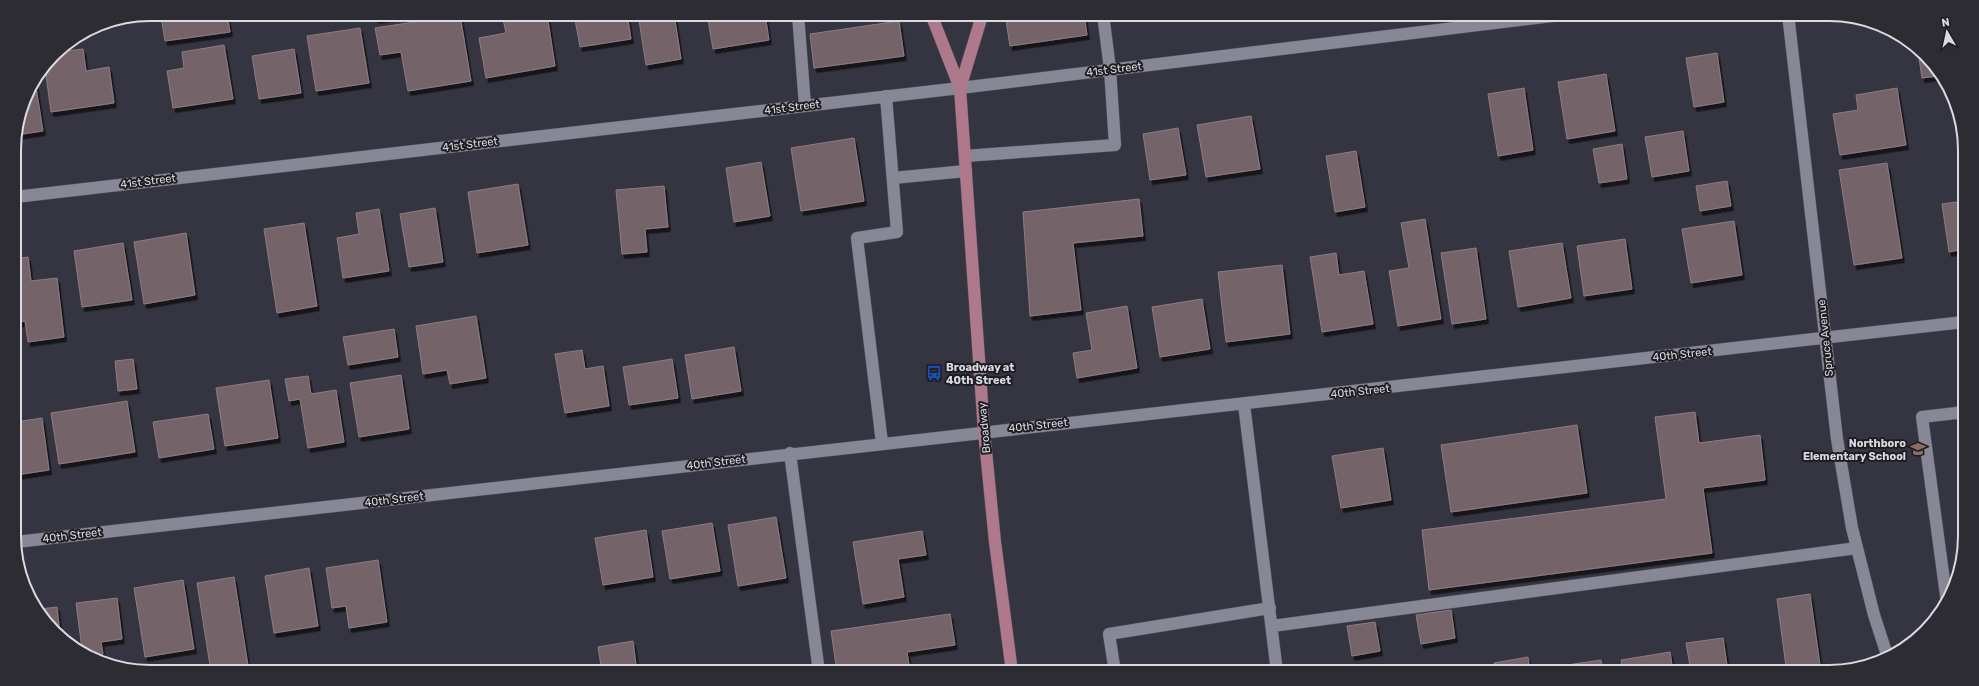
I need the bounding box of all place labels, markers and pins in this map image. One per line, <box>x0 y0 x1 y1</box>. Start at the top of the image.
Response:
place label: Broadway at 40th Street <box>946 361 1014 387</box>
bus stop icon: Broadway at 40th Street <box>925 364 943 382</box>
place label: Northboro Elementary School <box>1803 437 1906 463</box>
school or university icon: Northboro Elementary School <box>1909 440 1927 458</box>

